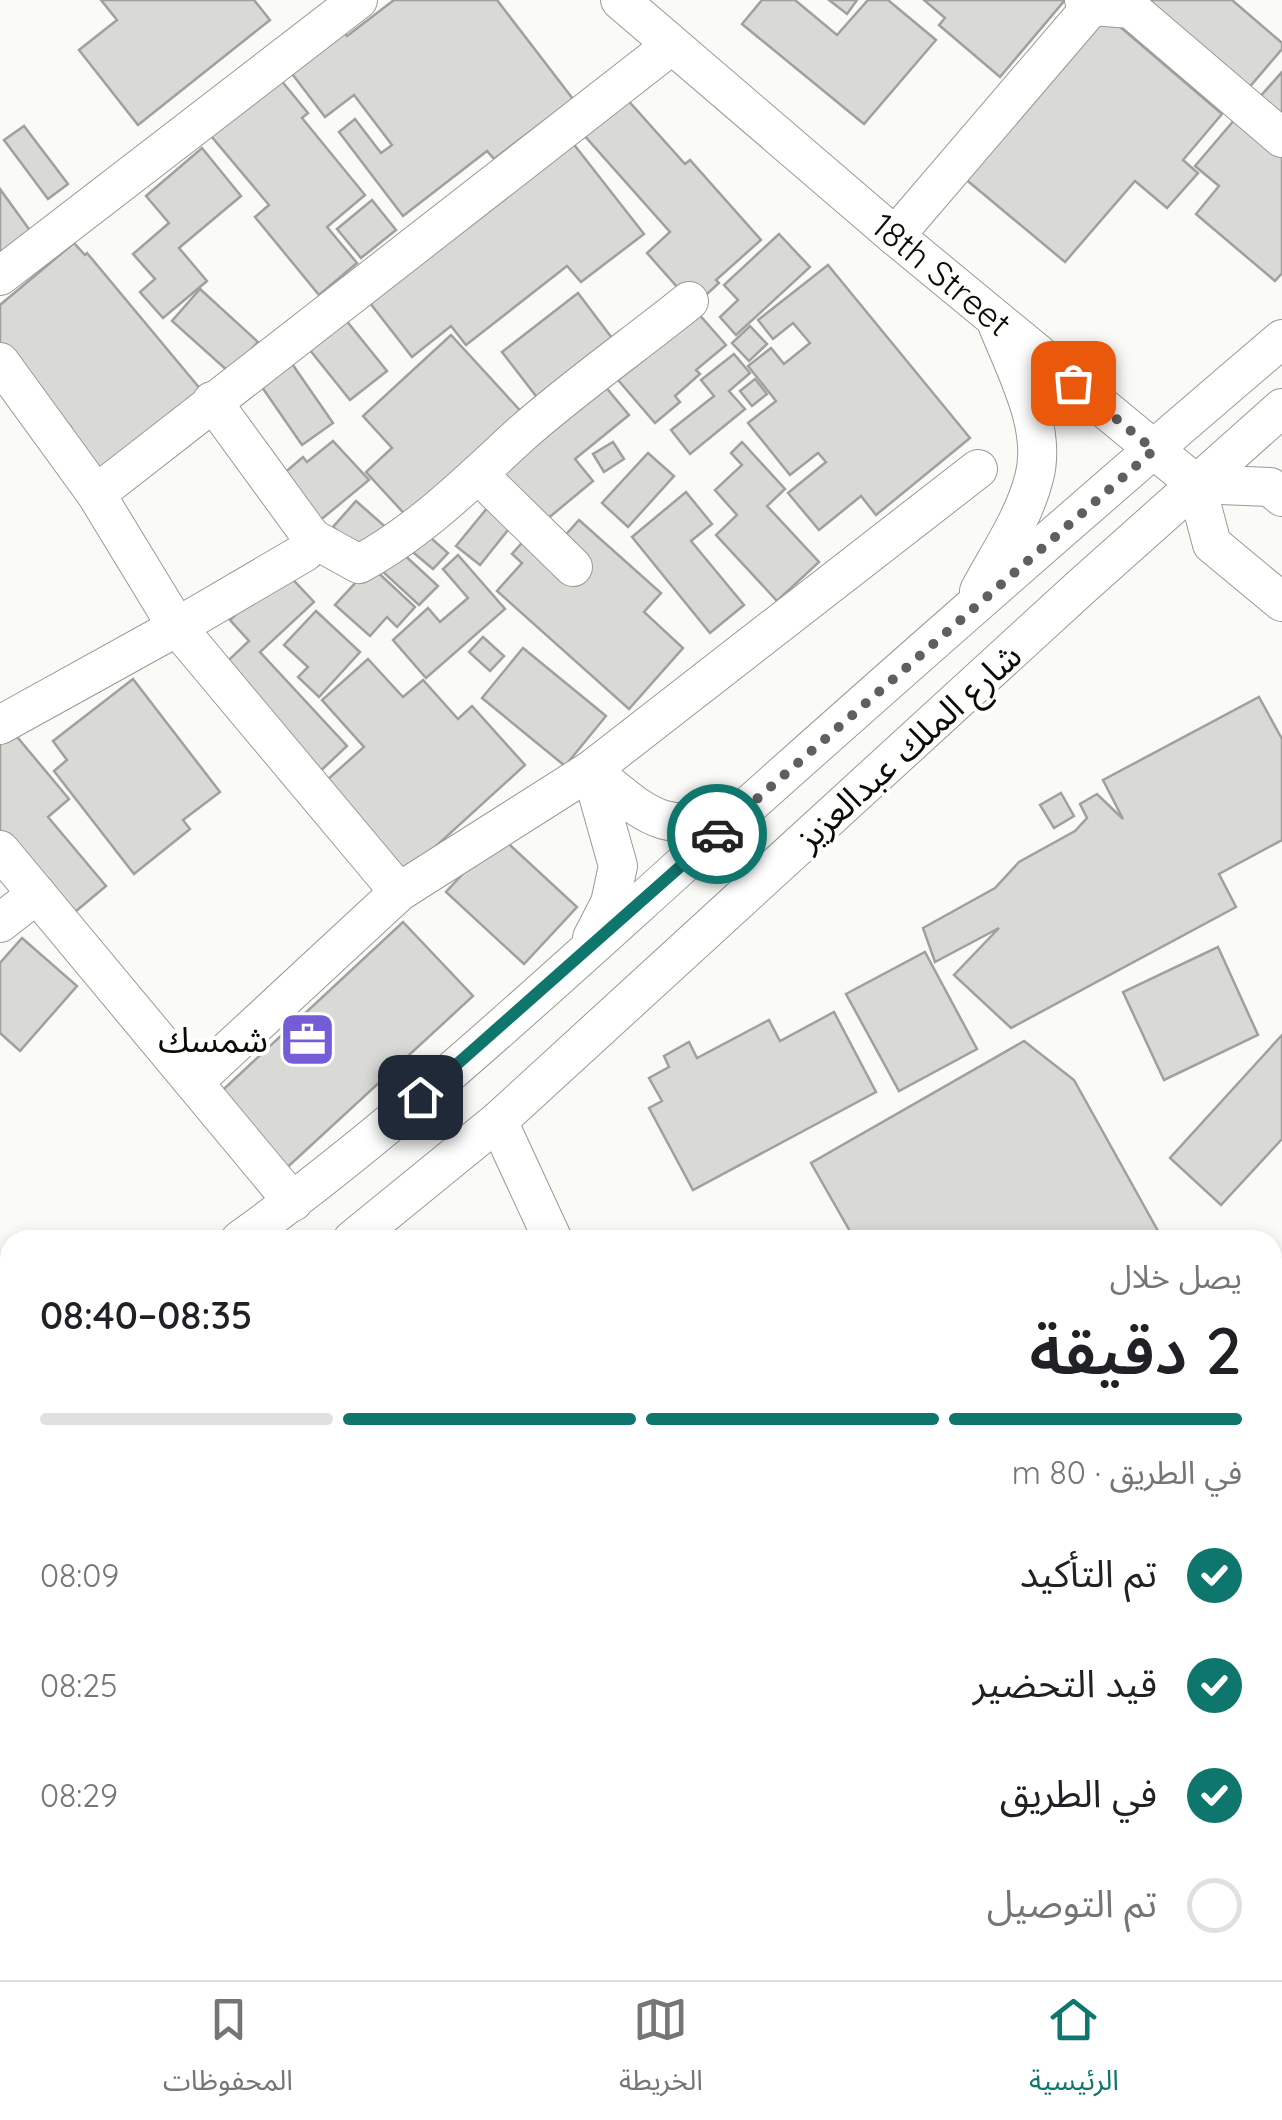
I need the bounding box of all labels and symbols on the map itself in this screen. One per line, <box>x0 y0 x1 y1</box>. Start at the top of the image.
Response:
street label: 18th Street <box>863 203 1021 345</box>
pin <box>1031 341 1116 426</box>
street label: شارع الملك عبدالعزيز <box>785 633 1033 863</box>
courier <box>667 784 767 884</box>
office icon: شمسك <box>277 1009 337 1069</box>
place label: شمسك <box>158 1017 268 1061</box>
pin <box>378 1055 463 1140</box>

